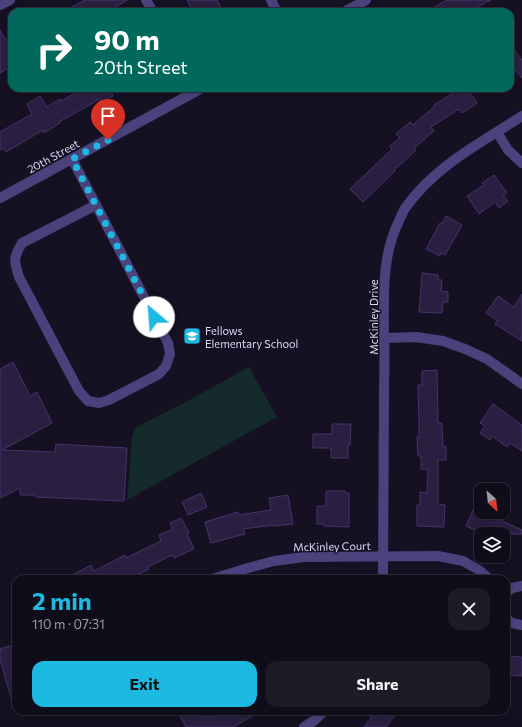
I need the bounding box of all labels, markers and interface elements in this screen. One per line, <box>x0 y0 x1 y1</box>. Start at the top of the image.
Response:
text: 90 m <box>94 22 160 56</box>
icon: right <box>28 24 80 76</box>
text: 20th Street <box>94 56 188 78</box>
pin <box>91 99 125 140</box>
icon: arrive <box>97 105 119 127</box>
street label: 20th Street <box>25 136 82 176</box>
street label: McKinley Drive <box>367 279 380 355</box>
position arrow <box>133 296 175 338</box>
place label: Fellows Elementary School <box>205 324 298 350</box>
school or university icon: Fellows Elementary School <box>182 326 202 346</box>
north arrow <box>474 483 510 519</box>
map controls <box>474 483 510 563</box>
button: layers <box>474 527 510 563</box>
street label: McKinley Court <box>293 539 372 553</box>
text: 2 min <box>32 586 92 615</box>
button: close <box>448 588 490 630</box>
text: 110 m · 07:31 <box>32 616 105 632</box>
button: Exit <box>32 661 257 707</box>
button: Share <box>265 661 490 707</box>

